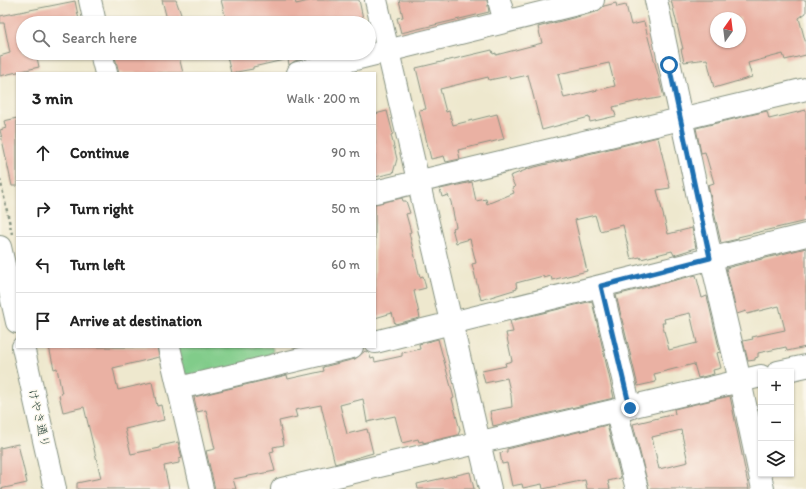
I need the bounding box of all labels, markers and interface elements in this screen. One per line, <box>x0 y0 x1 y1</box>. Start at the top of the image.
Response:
north arrow <box>710 12 746 48</box>
search box <box>16 16 376 60</box>
icon: search <box>30 27 52 49</box>
text: Search here <box>62 29 137 47</box>
route start <box>660 56 678 74</box>
text: 3 min <box>32 88 73 108</box>
text: Walk · 200 m <box>287 91 360 106</box>
icon: ahead <box>32 142 54 164</box>
text: Continue <box>70 144 129 162</box>
text: 90 m <box>331 145 360 160</box>
icon: right <box>32 198 54 220</box>
text: Turn right <box>70 200 134 218</box>
text: 50 m <box>331 201 360 216</box>
icon: left <box>32 254 54 276</box>
text: Turn left <box>70 256 125 274</box>
text: 60 m <box>331 257 360 272</box>
icon: arrive <box>32 310 54 332</box>
text: Arrive at destination <box>70 312 202 330</box>
map controls <box>758 369 794 477</box>
button: + <box>758 369 794 405</box>
street label: けやき通り <box>25 387 53 449</box>
route end <box>621 399 639 417</box>
button: − <box>758 405 794 441</box>
button: layers <box>758 441 794 477</box>

